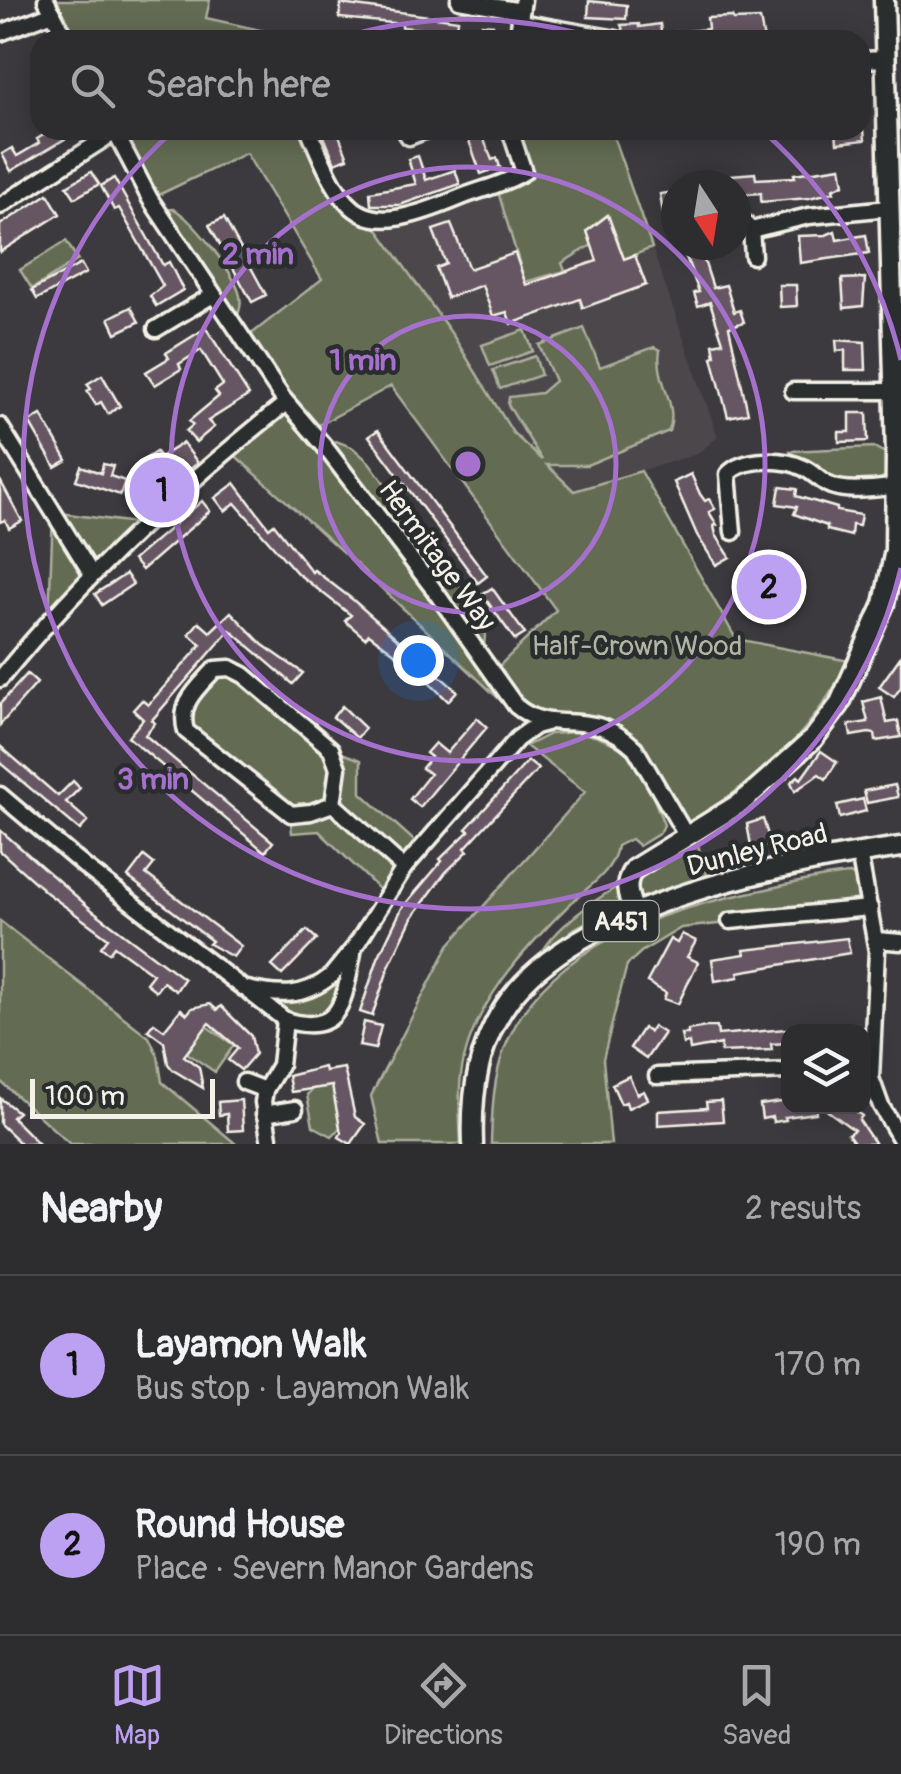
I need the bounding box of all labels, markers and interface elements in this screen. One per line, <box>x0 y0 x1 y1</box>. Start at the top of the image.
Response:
search box <box>30 30 871 140</box>
icon: search <box>65 58 120 113</box>
text: Search here <box>145 61 331 109</box>
north arrow <box>661 170 751 260</box>
text: 2 min <box>222 236 294 273</box>
text: 1 min <box>330 342 396 379</box>
centre of rings <box>450 446 486 482</box>
pin: 1 <box>130 452 194 528</box>
street label: Hermitage Way <box>370 474 503 638</box>
pin: 2 <box>736 550 802 624</box>
park label: Half-Crown Wood <box>532 629 742 664</box>
your location <box>393 635 444 686</box>
text: 3 min <box>117 761 189 798</box>
street label: Dunley Road <box>684 816 831 885</box>
road number: A451 <box>584 901 658 941</box>
map controls <box>781 1024 871 1114</box>
button: layers <box>781 1024 871 1114</box>
scale bar <box>30 1074 215 1118</box>
text: 100 m <box>45 1079 125 1114</box>
text: Nearby <box>40 1183 162 1235</box>
text: 2 results <box>745 1189 861 1229</box>
text: Layamon Walk <box>135 1321 367 1369</box>
text: 1 <box>66 1345 79 1385</box>
text: 170 m <box>774 1345 861 1385</box>
text: Bus stop · Layamon Walk <box>135 1369 469 1409</box>
text: Round House <box>135 1501 344 1549</box>
text: 2 <box>64 1525 81 1565</box>
text: 190 m <box>775 1525 861 1565</box>
text: Place · Severn Manor Gardens <box>135 1549 534 1589</box>
tab: Map <box>110 1658 165 1753</box>
tab: Directions <box>384 1658 503 1753</box>
tab: Saved <box>722 1658 791 1753</box>

